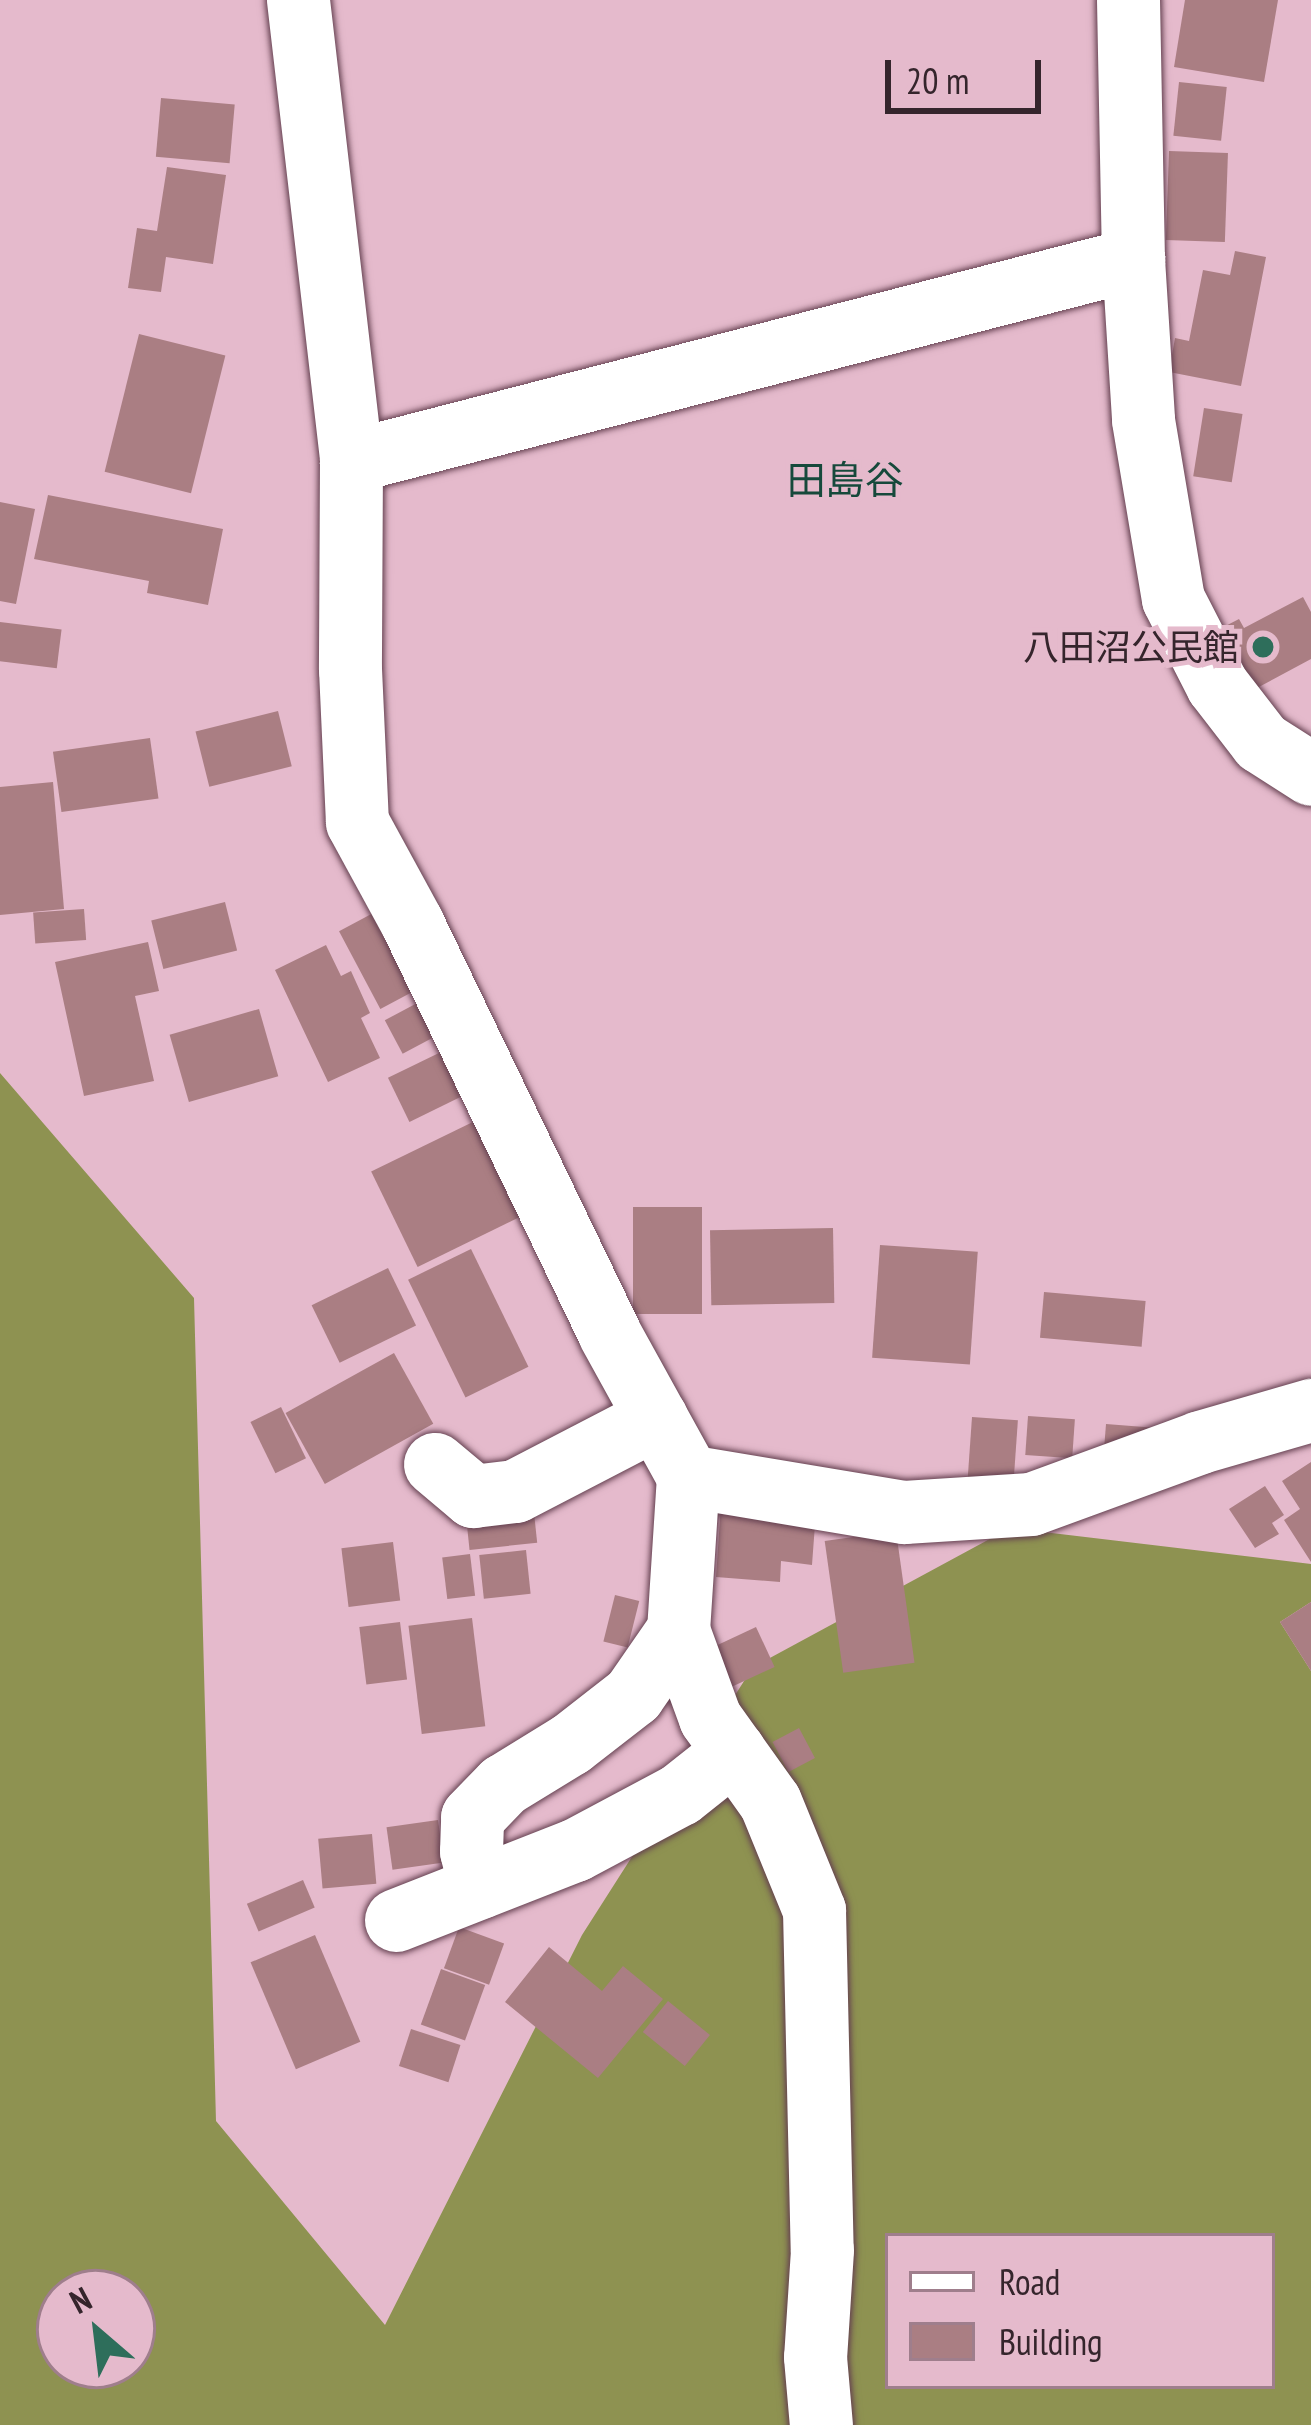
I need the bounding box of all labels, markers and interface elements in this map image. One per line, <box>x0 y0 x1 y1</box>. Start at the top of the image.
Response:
scale bar <box>891 36 1047 110</box>
text: 20 m <box>906 57 969 104</box>
district label: 田島谷 <box>787 457 903 503</box>
place label: 八田沼公民館 <box>1023 625 1239 669</box>
marker: 八田沼公民館 <box>1250 634 1276 660</box>
legend <box>885 2233 1275 2389</box>
text: Road <box>999 2258 1060 2305</box>
north arrow <box>36 2269 156 2389</box>
text: N <box>62 2276 98 2323</box>
text: Building <box>999 2318 1103 2365</box>

